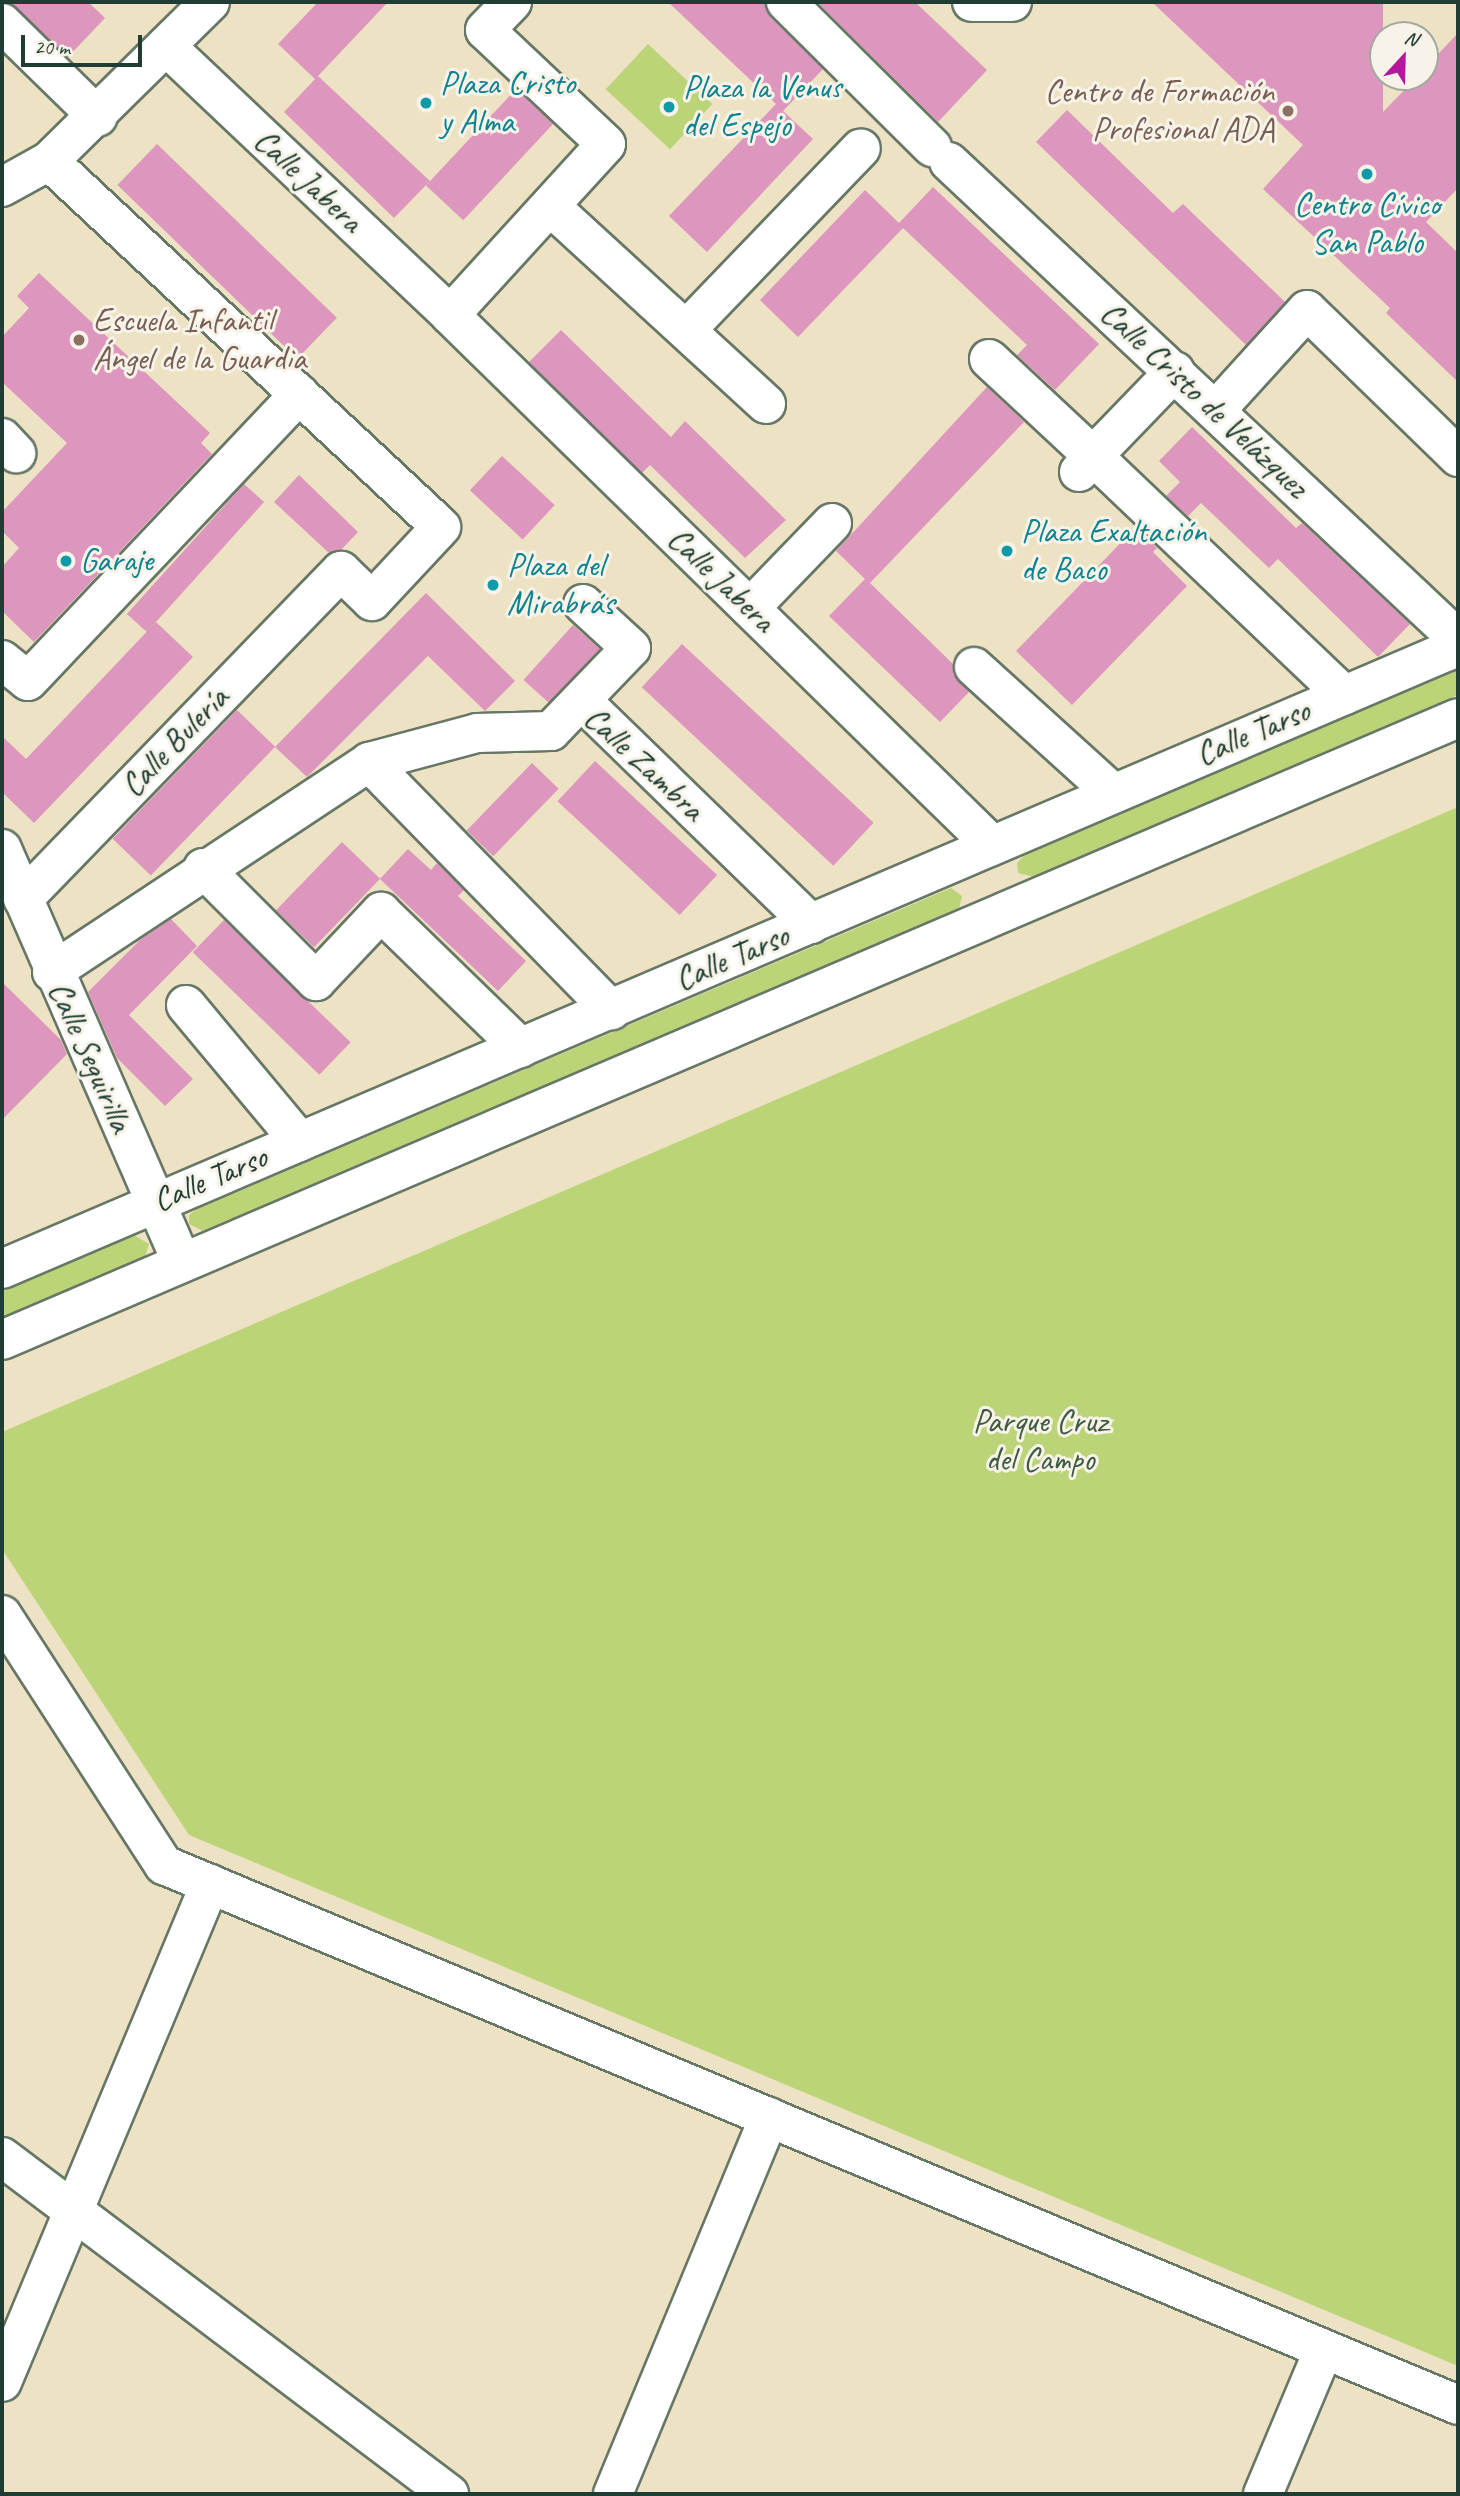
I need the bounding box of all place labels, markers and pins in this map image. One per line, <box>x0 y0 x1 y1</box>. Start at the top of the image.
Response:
place label: Plaza Cristo y Alma <box>440 64 575 142</box>
place label: Plaza la Venus del Espejo <box>683 68 842 146</box>
place label: Centro de Formación Profesional ADA <box>1042 72 1274 150</box>
marker: Plaza Cristo y Alma <box>418 95 434 111</box>
marker: Plaza la Venus del Espejo <box>661 99 677 115</box>
marker: Centro de Formación Profesional ADA <box>1280 103 1296 119</box>
marker: Centro Cívico San Pablo <box>1359 166 1375 182</box>
place label: Centro Cívico San Pablo <box>1294 185 1440 263</box>
place label: Escuela Infantil Ángel de la Guardia <box>93 301 307 379</box>
marker: Escuela Infantil Ángel de la Guardia <box>71 332 87 348</box>
place label: Plaza Exaltación de Baco <box>1021 512 1206 590</box>
place label: Garaje <box>80 541 153 581</box>
marker: Plaza Exaltación de Baco <box>999 543 1015 559</box>
place label: Plaza del Mirabrás <box>507 546 614 624</box>
marker: Garaje <box>58 553 74 569</box>
marker: Plaza del Mirabrás <box>485 577 501 593</box>

